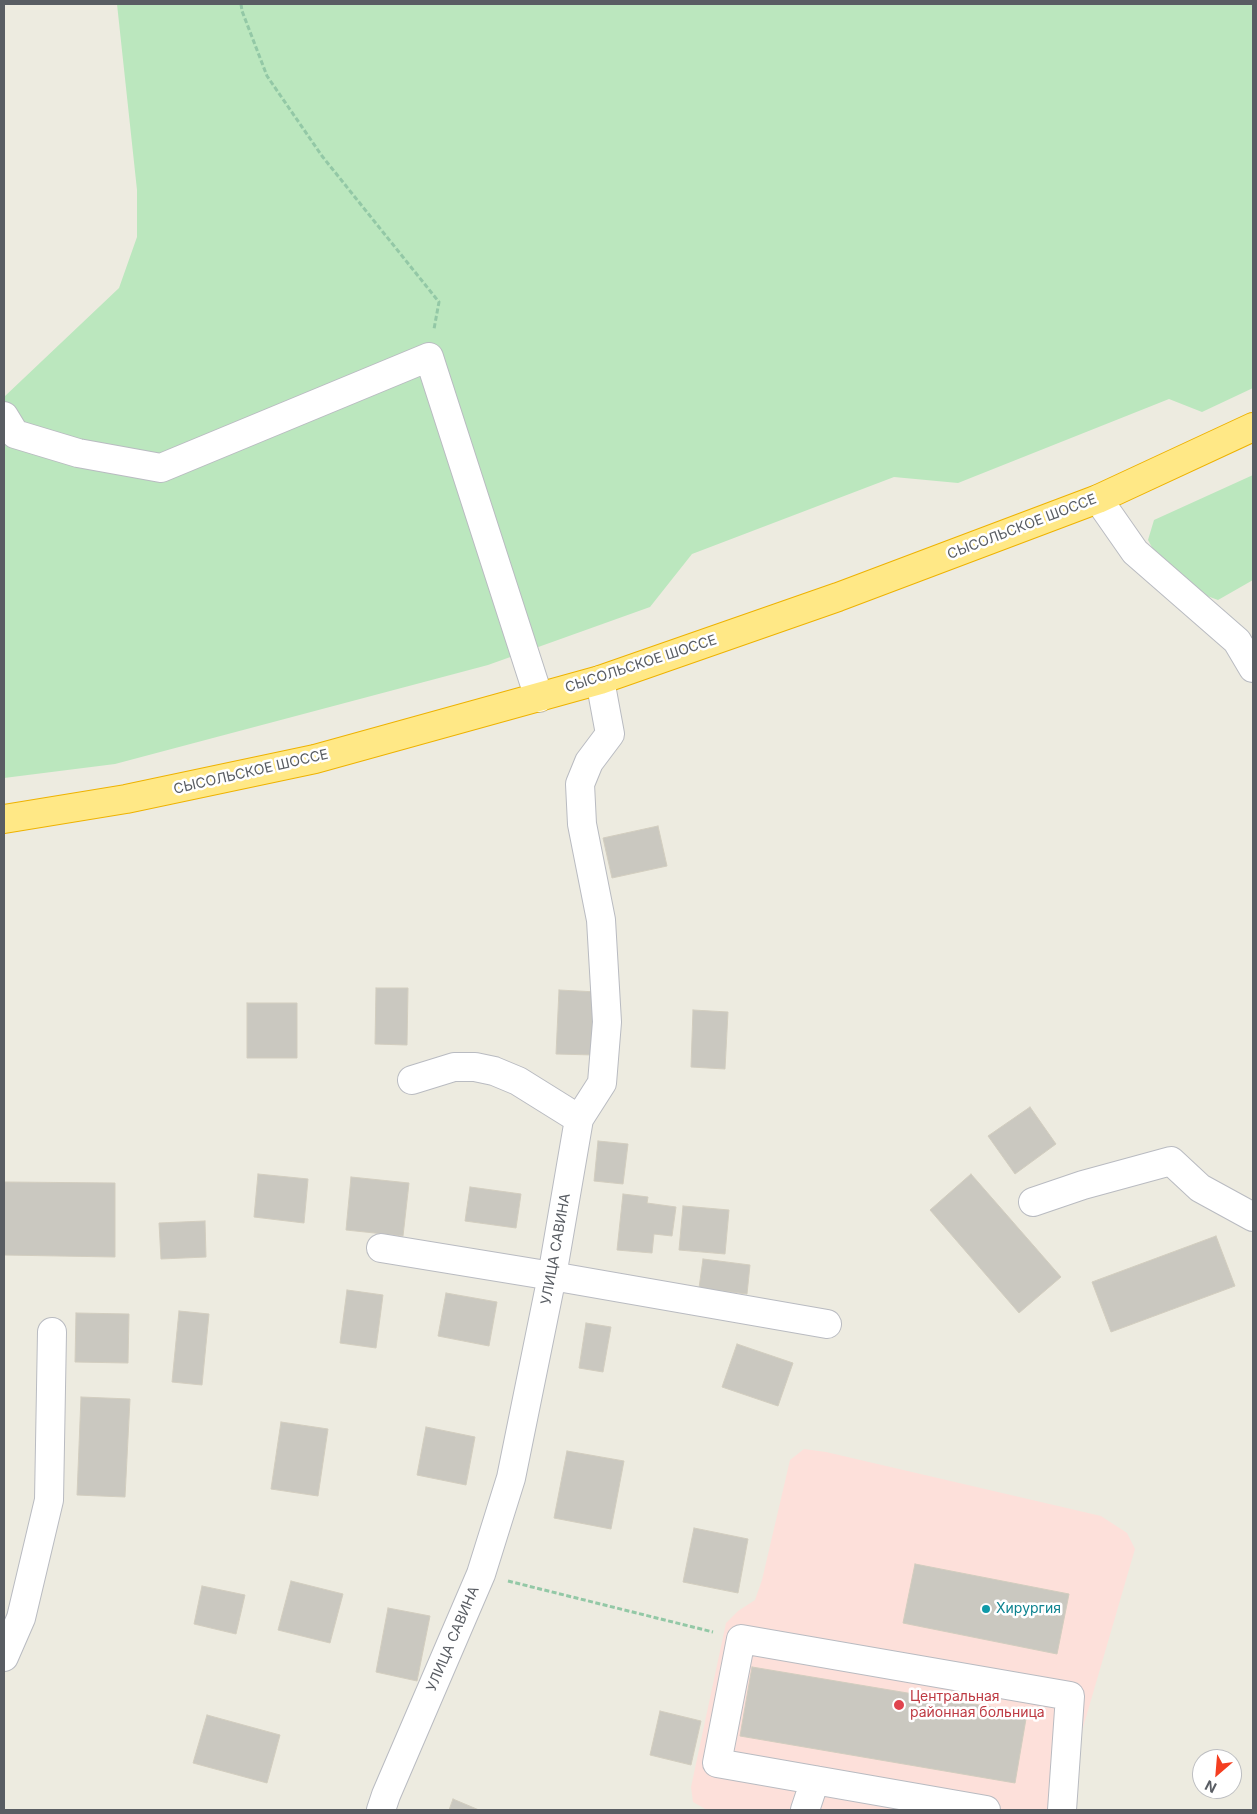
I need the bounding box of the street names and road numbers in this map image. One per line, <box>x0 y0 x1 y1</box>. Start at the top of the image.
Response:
street label: СЫСОЛЬСКОЕ ШОССЕ <box>945 491 1099 563</box>
street label: СЫСОЛЬСКОЕ ШОССЕ <box>563 632 719 696</box>
street label: СЫСОЛЬСКОЕ ШОССЕ <box>172 746 330 798</box>
street label: УЛИЦА САВИНА <box>538 1192 574 1306</box>
street label: УЛИЦА САВИНА <box>423 1584 483 1694</box>

